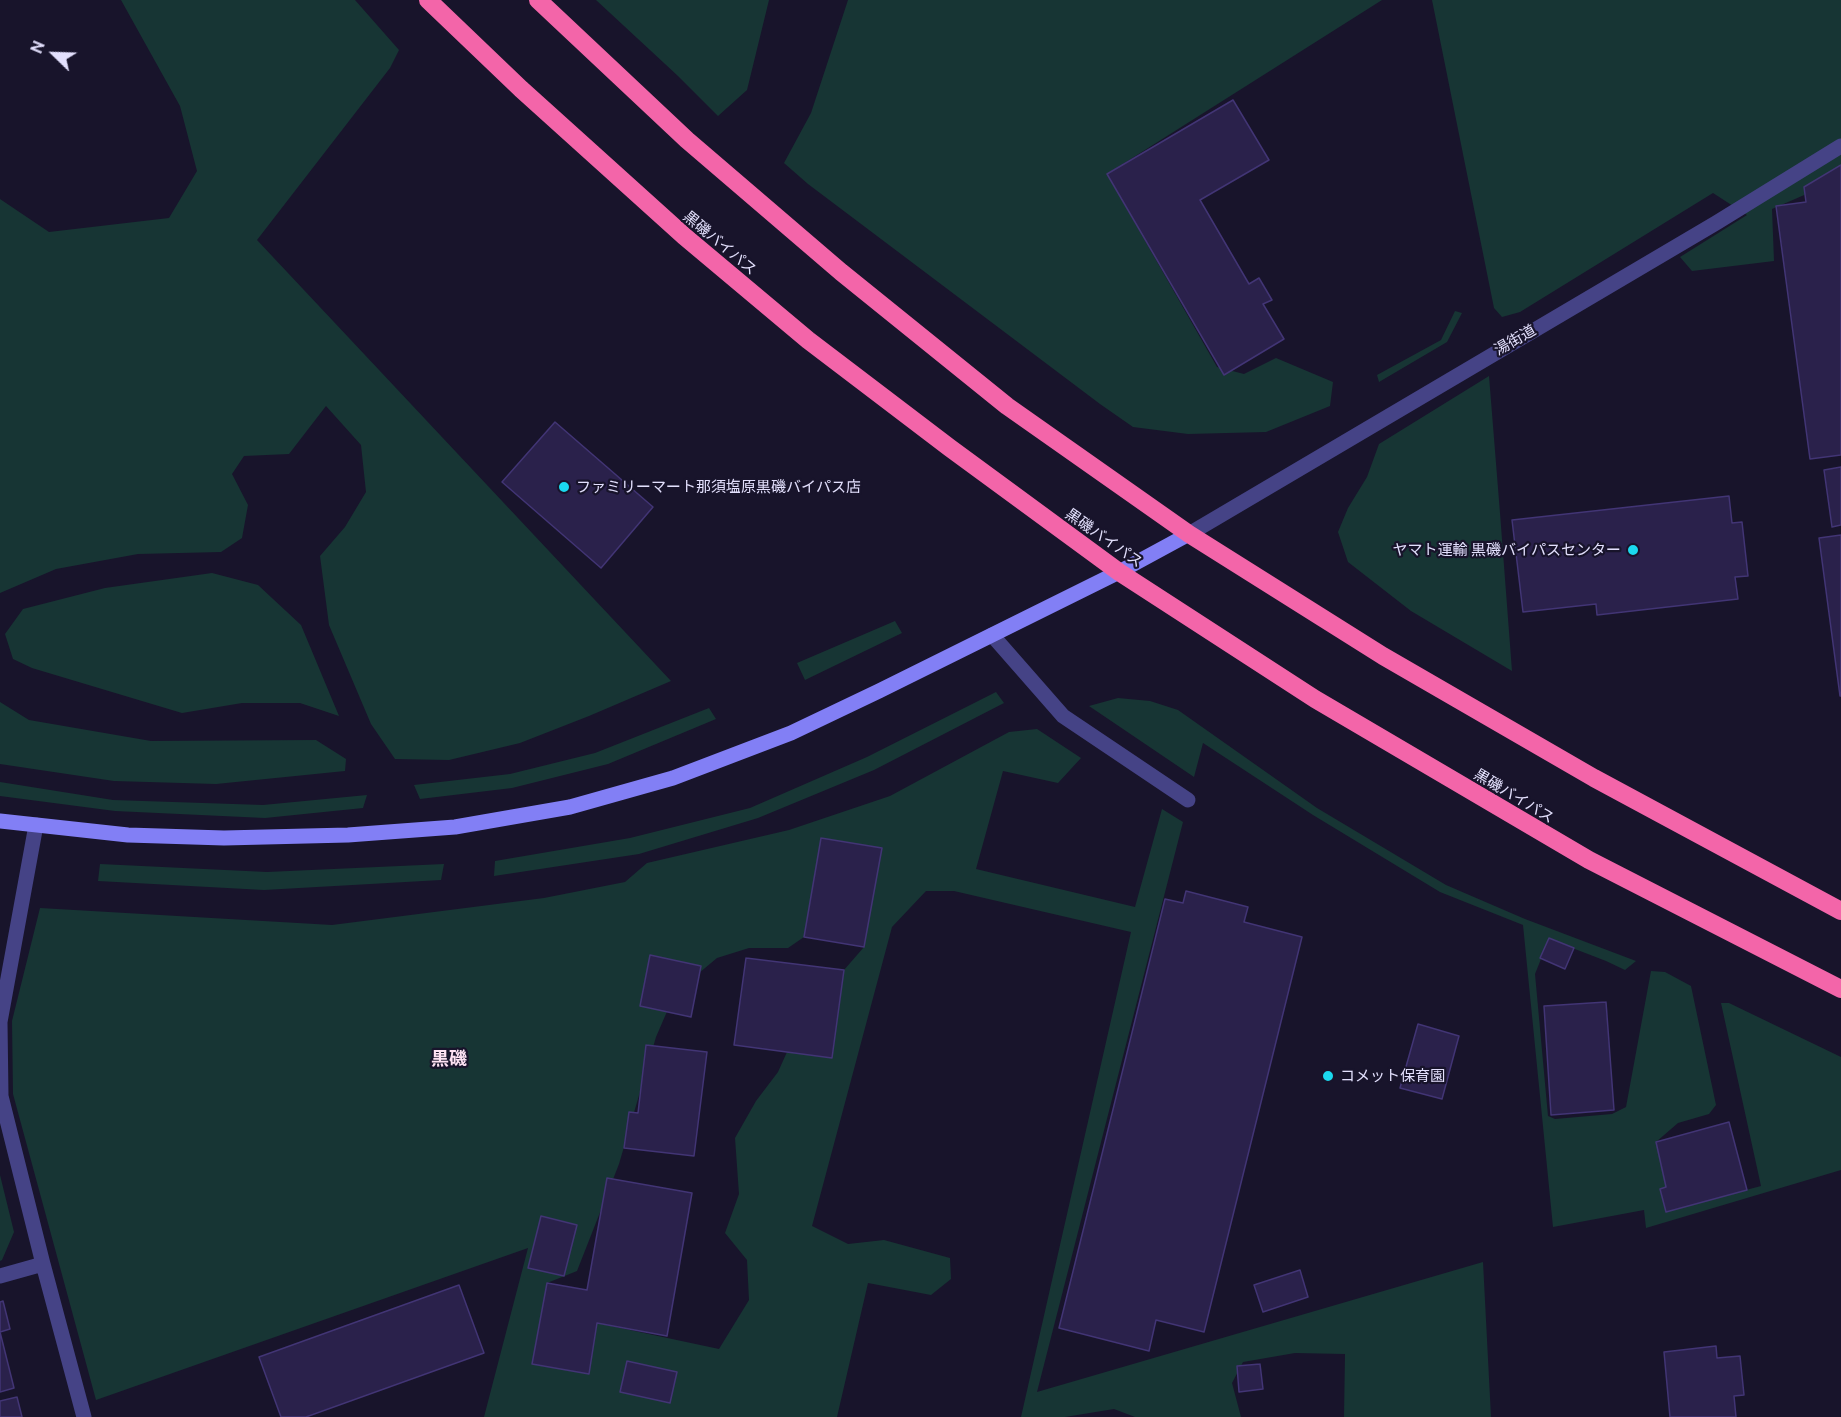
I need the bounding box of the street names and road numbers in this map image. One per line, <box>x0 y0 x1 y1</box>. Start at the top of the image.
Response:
street label: 黒磯バイパス <box>680 207 760 279</box>
street label: 湯街道 <box>1491 321 1539 359</box>
street label: 黒磯バイパス <box>1062 505 1146 571</box>
street label: 黒磯バイパス <box>1471 765 1557 827</box>

